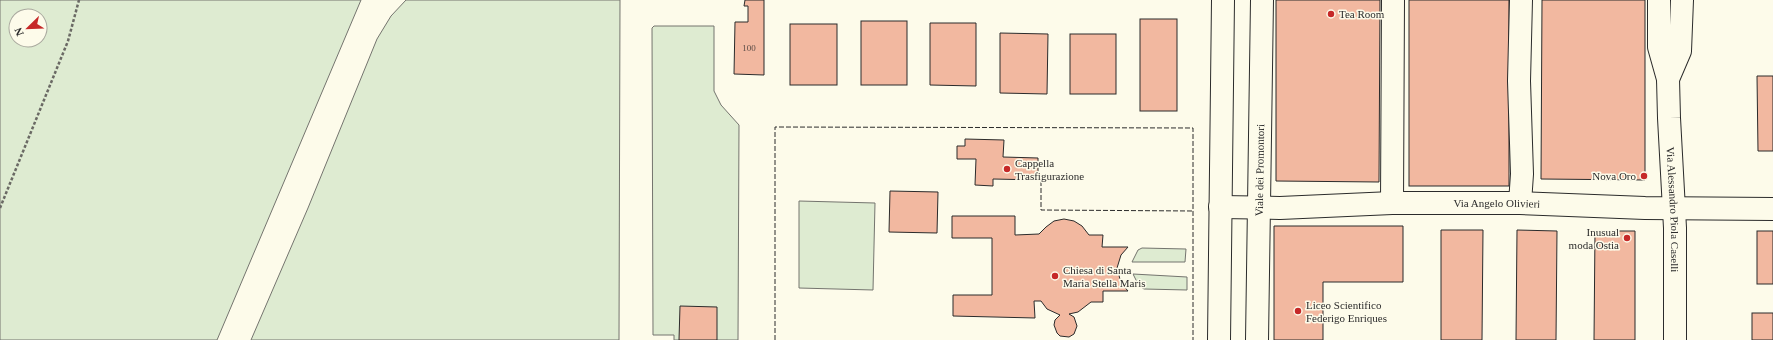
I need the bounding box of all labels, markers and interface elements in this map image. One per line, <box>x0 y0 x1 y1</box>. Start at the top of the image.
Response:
north arrow <box>8 8 48 48</box>
place label: Tea Room <box>1339 8 1385 20</box>
marker: Tea Room <box>1326 9 1336 19</box>
text: N <box>12 26 26 38</box>
house number: 100 <box>742 43 756 53</box>
street label: Viale dei Promontori <box>1253 124 1266 216</box>
street label: Via Alessandro Piola Caselli <box>1665 147 1681 272</box>
place label: Cappella Trasfigurazione <box>1015 157 1084 182</box>
marker: Cappella Trasfigurazione <box>1002 164 1012 174</box>
place label: Nova Oro <box>1592 170 1636 182</box>
marker: Nova Oro <box>1639 171 1649 181</box>
street label: Via Angelo Olivieri <box>1453 197 1541 210</box>
place label: Inusual moda Ostia <box>1569 226 1619 251</box>
marker: Inusual moda Ostia <box>1622 233 1632 243</box>
place label: Chiesa di Santa Maria Stella Maris <box>1063 264 1145 289</box>
marker: Chiesa di Santa Maria Stella Maris <box>1050 271 1060 281</box>
place label: Liceo Scientifico Federigo Enriques <box>1306 299 1387 324</box>
marker: Liceo Scientifico Federigo Enriques <box>1293 306 1303 316</box>

